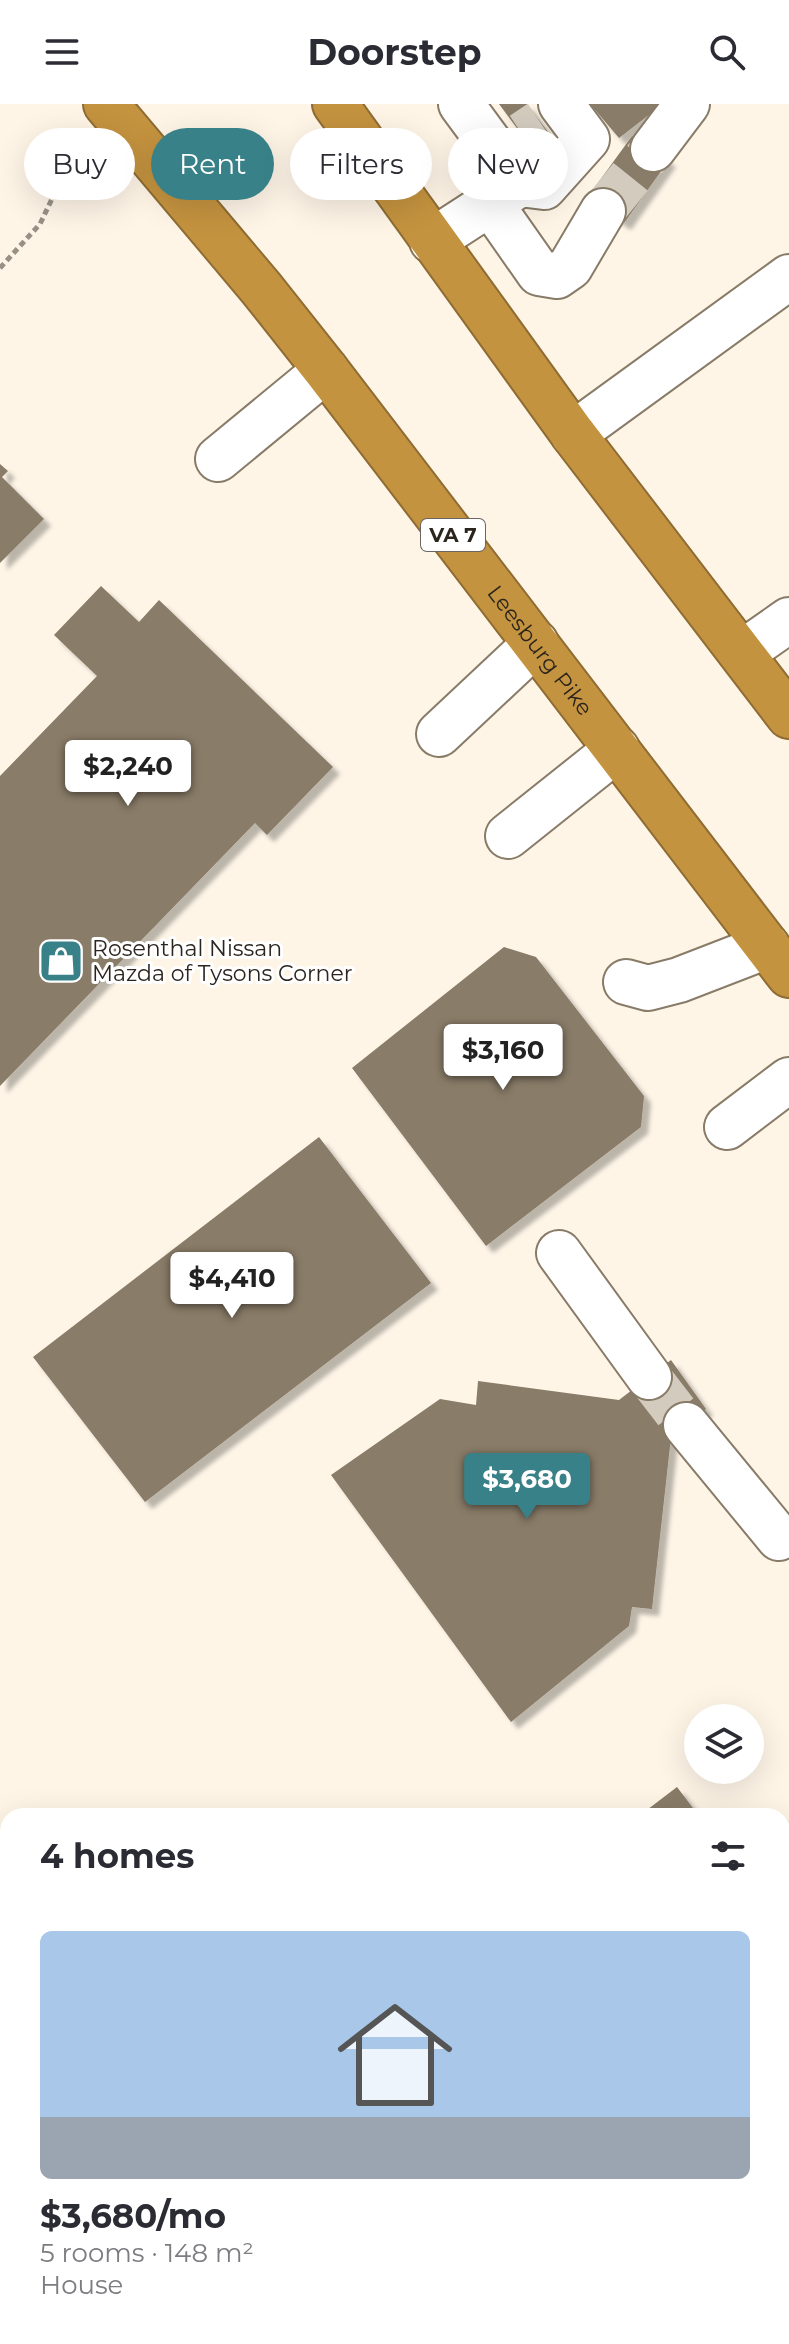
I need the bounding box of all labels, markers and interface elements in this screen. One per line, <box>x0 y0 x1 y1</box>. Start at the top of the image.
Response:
icon: menu <box>40 30 84 74</box>
text: Doorstep <box>307 30 482 74</box>
icon: search <box>705 30 749 74</box>
chip: Buy <box>24 128 135 200</box>
chip: Rent <box>151 128 274 200</box>
chip: Filters <box>290 128 432 200</box>
chip: New <box>448 128 568 200</box>
road number: VA 7 <box>421 519 485 551</box>
street label: Leesburg Pike <box>482 580 599 721</box>
pin: $2,240 <box>63 740 193 808</box>
text: $2,240 <box>83 750 173 782</box>
place label: Rosenthal Nissan Mazda of Tysons Corner <box>92 935 353 987</box>
shop icon: Rosenthal Nissan Mazda of Tysons Corner <box>37 937 85 985</box>
pin: $3,160 <box>438 1024 568 1092</box>
text: $3,160 <box>462 1034 544 1066</box>
pin: $4,410 <box>167 1252 297 1320</box>
text: $4,410 <box>188 1262 276 1294</box>
pin: $3,680 <box>462 1453 592 1521</box>
text: $3,680 <box>482 1463 572 1495</box>
map controls <box>684 1704 764 1784</box>
button: layers <box>684 1704 764 1784</box>
icon: filters <box>706 1834 750 1878</box>
text: 4 homes <box>40 1835 194 1877</box>
icon: home <box>323 1983 467 2127</box>
text: $3,680/mo <box>40 2195 226 2237</box>
text: 5 rooms · 148 m² <box>40 2237 254 2269</box>
text: House <box>40 2269 123 2301</box>

